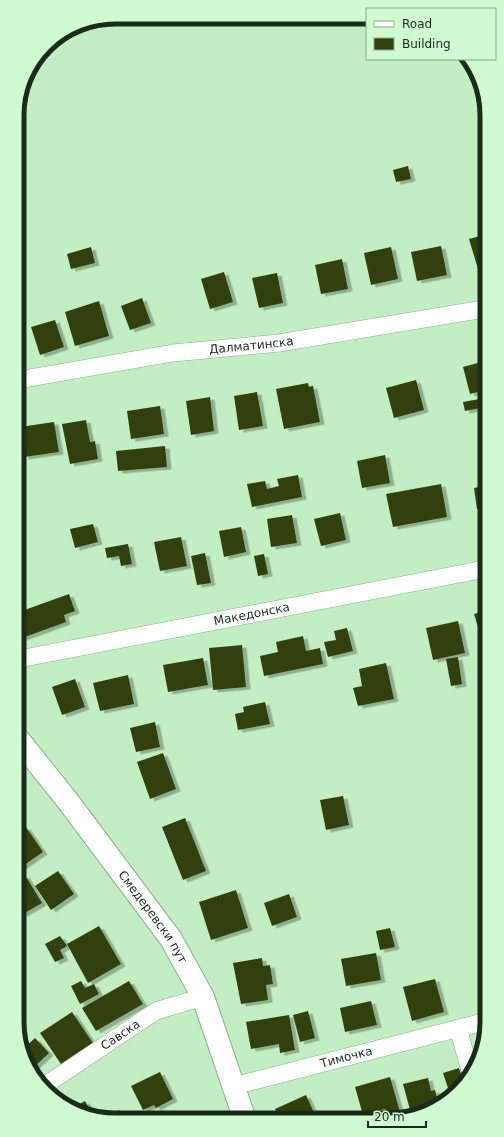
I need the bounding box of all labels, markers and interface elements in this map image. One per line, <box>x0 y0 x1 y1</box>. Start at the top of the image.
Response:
legend <box>366 8 496 60</box>
text: Road <box>402 17 432 31</box>
text: Building <box>402 37 451 51</box>
street label: Далматинска <box>208 334 295 357</box>
street label: Македонска <box>213 600 291 628</box>
street label: Смедеревски пут <box>115 868 190 966</box>
street label: Савска <box>98 1017 143 1053</box>
street label: Тимочка <box>318 1044 374 1071</box>
scale bar <box>368 1103 426 1129</box>
text: 20 m <box>374 1110 405 1124</box>

